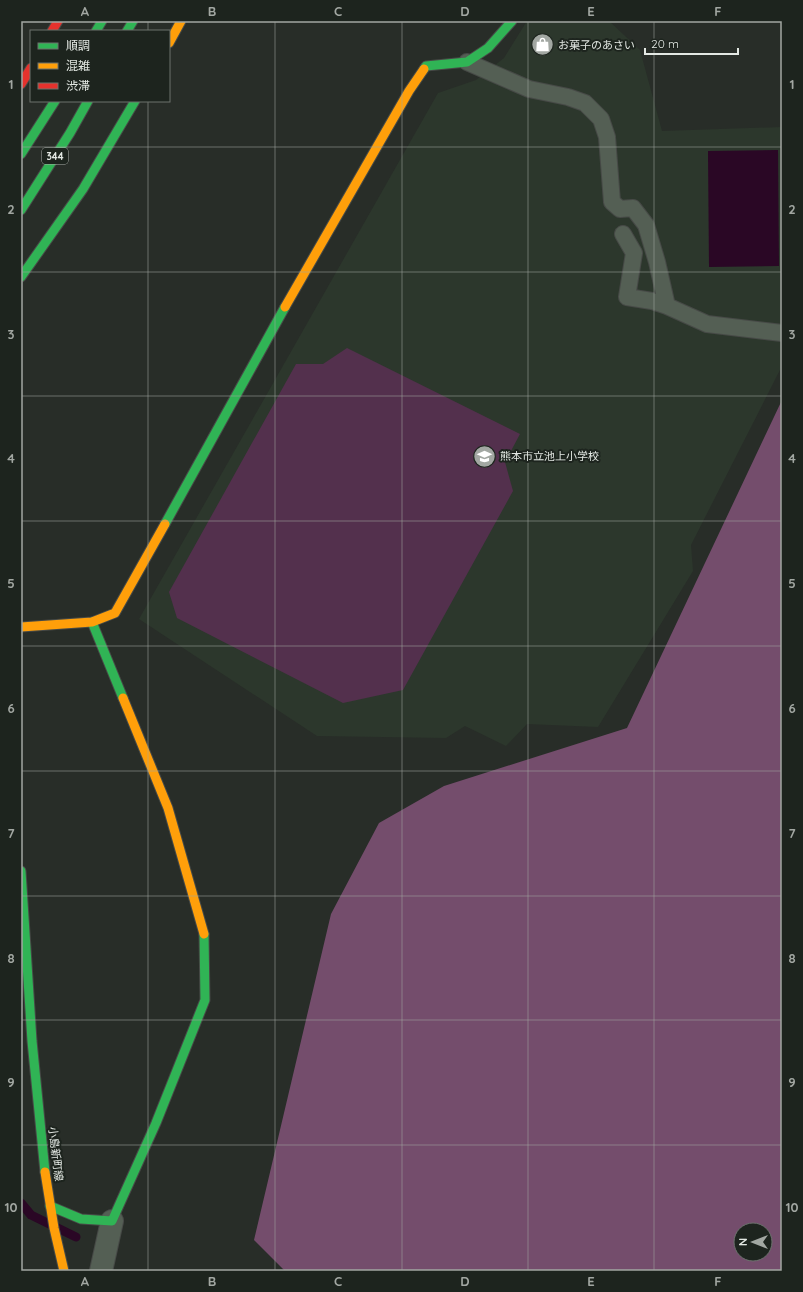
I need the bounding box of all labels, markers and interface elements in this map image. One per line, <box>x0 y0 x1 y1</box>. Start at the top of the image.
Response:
text: A <box>81 3 90 19</box>
text: B <box>208 3 216 19</box>
text: C <box>334 3 342 19</box>
text: D <box>460 3 470 19</box>
text: E <box>587 3 595 19</box>
text: F <box>714 3 722 19</box>
legend <box>30 30 170 102</box>
scale bar <box>645 30 738 56</box>
shop icon: お菓子のあさい <box>530 32 556 58</box>
text: 20 m <box>651 36 679 51</box>
text: 順調 <box>66 38 90 53</box>
place label: お菓子のあさい <box>558 38 635 52</box>
text: 混雑 <box>66 58 90 73</box>
text: 1 <box>8 76 14 92</box>
text: 1 <box>789 76 795 92</box>
text: 渋滞 <box>66 78 90 93</box>
road number: 344 <box>42 148 68 164</box>
text: 2 <box>7 201 15 217</box>
text: 2 <box>788 201 796 217</box>
text: 3 <box>8 326 15 342</box>
text: 3 <box>789 326 796 342</box>
school or university icon: 熊本市立池上小学校 <box>471 443 497 469</box>
place label: 熊本市立池上小学校 <box>500 449 599 463</box>
text: 4 <box>7 450 15 466</box>
text: 4 <box>788 450 796 466</box>
text: 5 <box>7 575 15 591</box>
text: 5 <box>788 575 796 591</box>
text: 6 <box>7 700 15 716</box>
text: 6 <box>788 700 796 716</box>
text: 7 <box>7 825 15 841</box>
text: 7 <box>788 825 796 841</box>
text: 8 <box>7 950 15 966</box>
text: 8 <box>788 950 796 966</box>
text: 9 <box>7 1074 15 1090</box>
text: 9 <box>788 1074 796 1090</box>
street label: 小島新町線 <box>46 1126 66 1182</box>
text: 10 <box>4 1199 18 1215</box>
text: 10 <box>785 1199 799 1215</box>
north arrow <box>733 1222 773 1262</box>
text: N <box>736 1238 750 1246</box>
text: A <box>81 1273 90 1289</box>
text: B <box>208 1273 216 1289</box>
text: C <box>334 1273 342 1289</box>
text: D <box>460 1273 470 1289</box>
text: E <box>587 1273 595 1289</box>
text: F <box>714 1273 722 1289</box>

